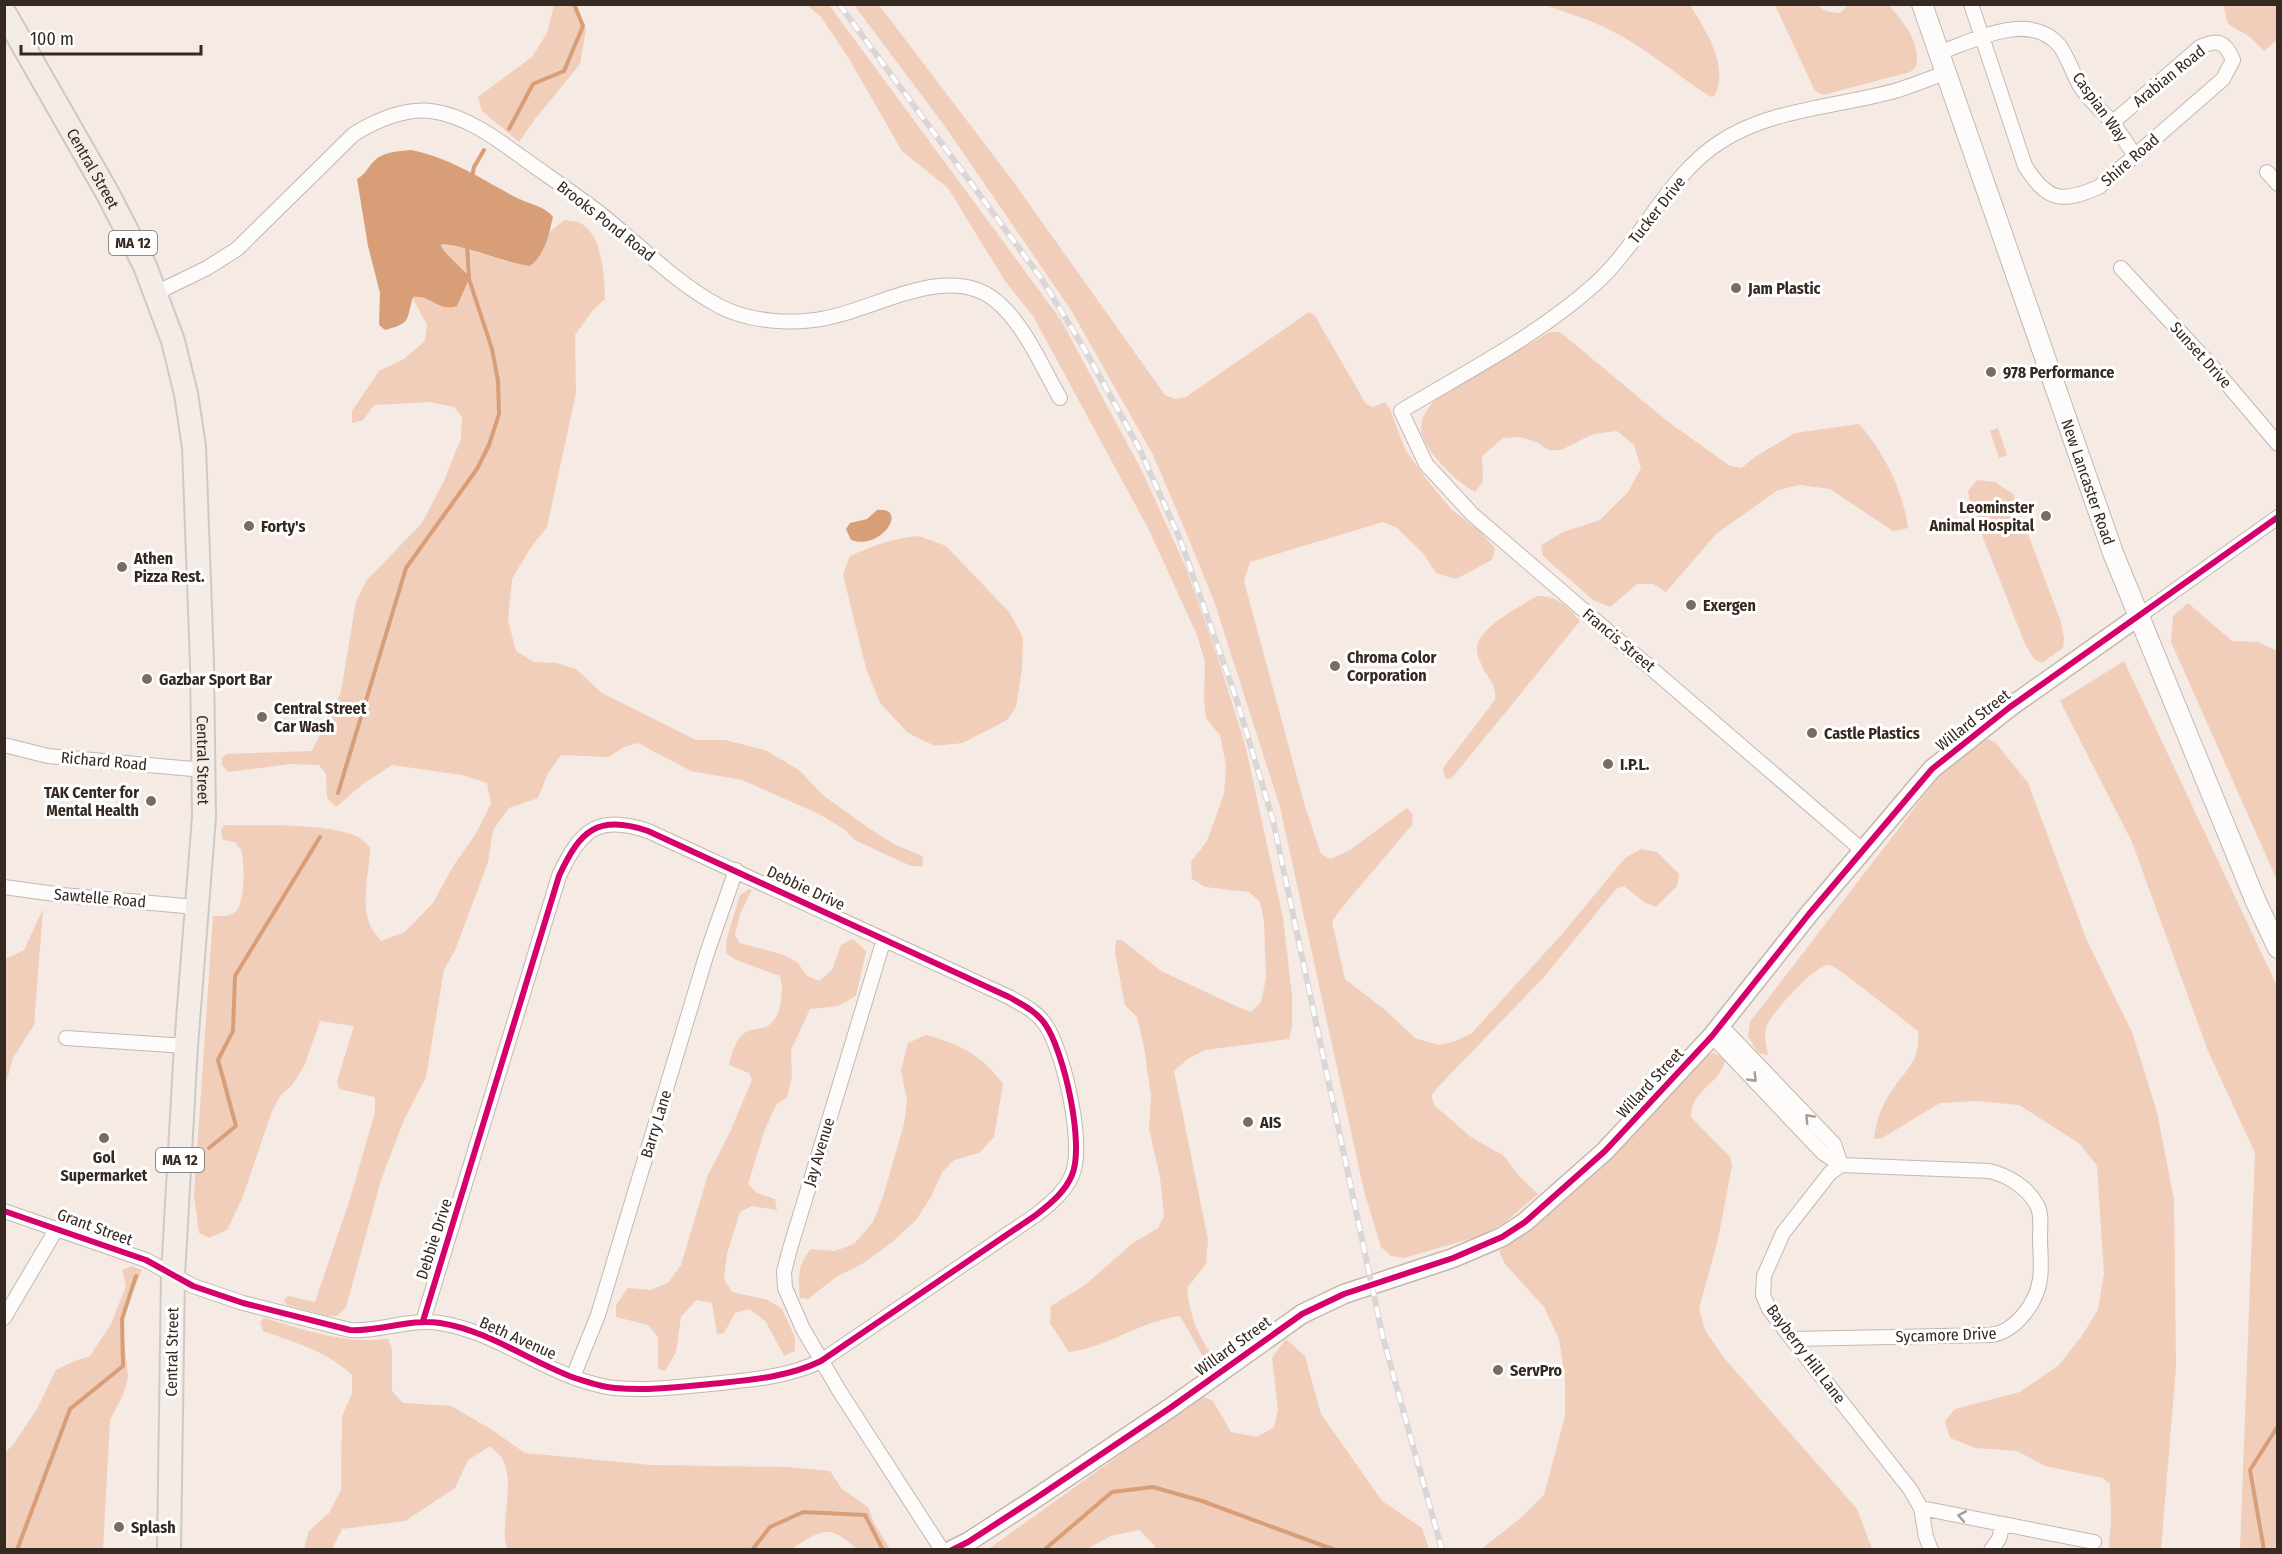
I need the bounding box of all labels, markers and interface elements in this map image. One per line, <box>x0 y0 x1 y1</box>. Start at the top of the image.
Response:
scale bar <box>21 18 201 56</box>
text: 100 m <box>30 28 74 50</box>
street label: Arabian Road <box>2129 41 2209 111</box>
street label: Caspian Way <box>2068 69 2132 146</box>
street label: Central Street <box>63 125 124 212</box>
street label: Shire Road <box>2097 130 2163 190</box>
street label: Tucker Drive <box>1625 172 1689 248</box>
street label: Brooks Pond Road <box>553 177 659 265</box>
road number: MA 12 <box>109 231 157 255</box>
place label: Jam Plastic <box>1747 279 1821 298</box>
marker: Jam Plastic <box>1729 281 1743 295</box>
street label: Sunset Drive <box>2166 318 2236 392</box>
place label: 978 Performance <box>2003 363 2114 382</box>
marker: 978 Performance <box>1984 365 1998 379</box>
street label: New Lancaster Road <box>2058 417 2119 547</box>
place label: Leominster Animal Hospital <box>1928 498 2035 535</box>
marker: Leominster Animal Hospital <box>2039 509 2053 523</box>
place label: Forty's <box>261 517 306 536</box>
marker: Forty's <box>242 519 256 533</box>
place label: Athen Pizza Rest. <box>133 549 205 586</box>
marker: Athen Pizza Rest. <box>115 560 129 574</box>
place label: Exergen <box>1703 596 1756 615</box>
marker: Exergen <box>1684 598 1698 612</box>
street label: Francis Street <box>1579 604 1660 676</box>
place label: Chroma Color Corporation <box>1347 648 1436 685</box>
marker: Chroma Color Corporation <box>1328 659 1342 673</box>
place label: Gazbar Sport Bar <box>159 670 272 689</box>
marker: Gazbar Sport Bar <box>140 672 154 686</box>
street label: Willard Street <box>1932 685 2015 755</box>
place label: Central Street Car Wash <box>274 699 367 736</box>
marker: Central Street Car Wash <box>255 710 269 724</box>
street label: Central Street <box>193 715 213 806</box>
place label: Castle Plastics <box>1824 724 1920 743</box>
marker: Castle Plastics <box>1805 726 1819 740</box>
street label: Richard Road <box>60 748 148 774</box>
place label: I.P.L. <box>1620 755 1650 774</box>
marker: I.P.L. <box>1601 757 1615 771</box>
place label: TAK Center for Mental Health <box>44 783 139 820</box>
marker: TAK Center for Mental Health <box>144 794 158 808</box>
street label: Debbie Drive <box>764 862 848 914</box>
street label: Sawtelle Road <box>53 885 147 911</box>
street label: Willard Street <box>1613 1043 1688 1122</box>
one-way arrow <box>1745 1071 1756 1082</box>
street label: Barry Lane <box>637 1088 675 1160</box>
place label: AIS <box>1259 1113 1281 1132</box>
one-way arrow <box>1806 1114 1817 1125</box>
street label: Jay Avenue <box>800 1115 838 1189</box>
marker: AIS <box>1241 1115 1255 1129</box>
marker: Gol Supermarket <box>97 1131 111 1145</box>
place label: Gol Supermarket <box>61 1148 148 1185</box>
road number: MA 12 <box>156 1148 204 1172</box>
street label: Debbie Drive <box>412 1196 456 1282</box>
street label: Grant Street <box>55 1205 136 1250</box>
street label: Bayberry Hill Lane <box>1763 1301 1849 1407</box>
street label: Central Street <box>162 1306 182 1397</box>
street label: Willard Street <box>1191 1312 1275 1380</box>
street label: Beth Avenue <box>477 1313 559 1363</box>
street label: Sycamore Drive <box>1895 1324 1997 1346</box>
place label: ServPro <box>1510 1361 1563 1380</box>
marker: ServPro <box>1491 1363 1505 1377</box>
one-way arrow <box>1957 1510 1967 1523</box>
place label: Splash <box>131 1518 176 1537</box>
marker: Splash <box>112 1520 126 1534</box>

